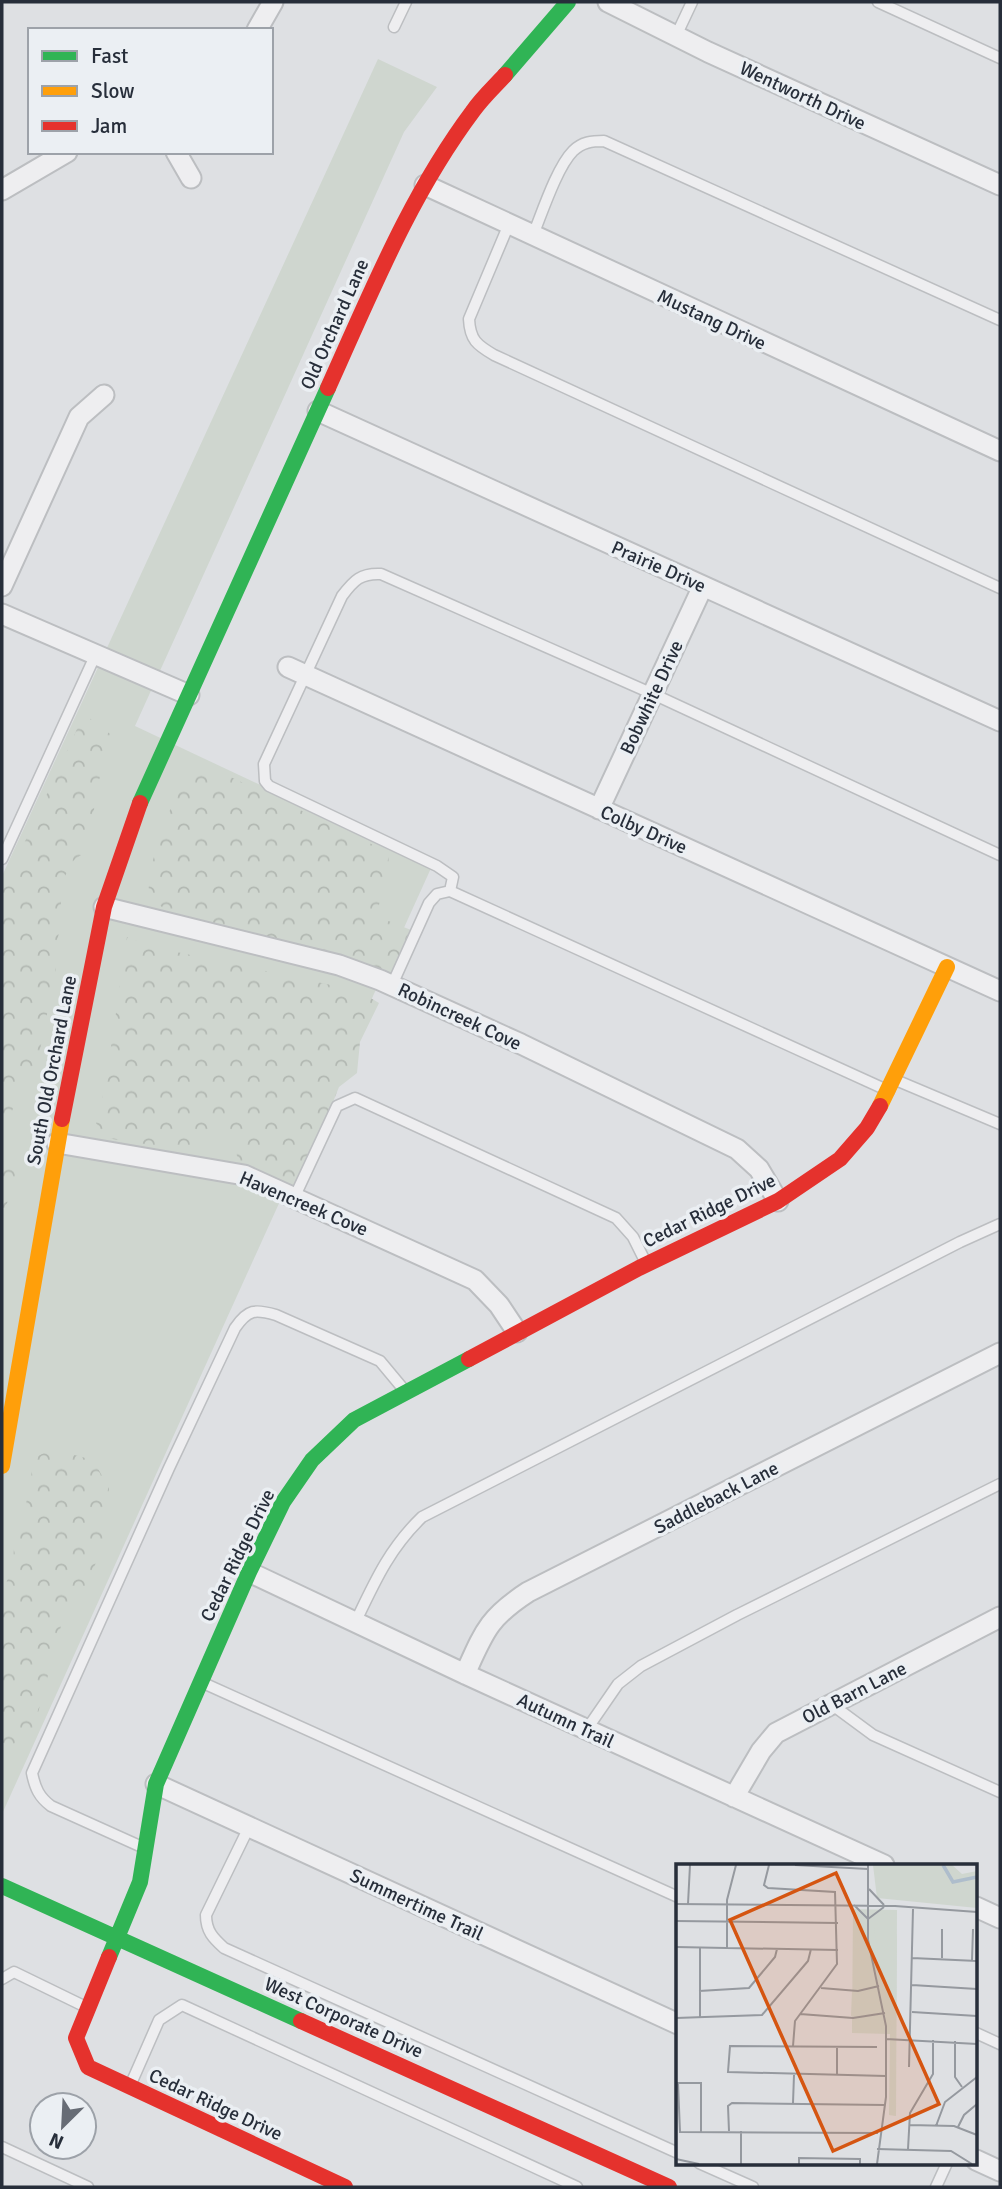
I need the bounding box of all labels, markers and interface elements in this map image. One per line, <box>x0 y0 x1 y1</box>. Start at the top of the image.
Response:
legend <box>28 28 273 154</box>
text: Fast <box>91 43 128 69</box>
street label: Wentworth Drive <box>736 56 869 136</box>
text: Slow <box>91 78 135 104</box>
text: Jam <box>91 113 127 139</box>
street label: Old Orchard Lane <box>295 255 374 394</box>
street label: Mustang Drive <box>653 284 770 356</box>
street label: Prairie Drive <box>608 535 710 598</box>
street label: Bobwhite Drive <box>615 637 689 758</box>
street label: Colby Drive <box>597 800 691 860</box>
street label: South Old Orchard Lane <box>22 973 82 1167</box>
street label: Robincreek Cove <box>394 978 525 1056</box>
street label: Havencreek Cove <box>236 1166 372 1242</box>
street label: Cedar Ridge Drive <box>639 1168 780 1253</box>
street label: Saddleback Lane <box>650 1456 783 1540</box>
street label: Cedar Ridge Drive <box>195 1485 280 1626</box>
street label: Old Barn Lane <box>798 1656 911 1729</box>
street label: Autumn Trail <box>513 1688 618 1754</box>
street label: Summertime Trail <box>346 1863 487 1946</box>
inset map <box>676 1864 978 2164</box>
street label: West Corporate Drive <box>261 1972 427 2064</box>
street label: Cedar Ridge Drive <box>145 2063 286 2146</box>
north arrow <box>28 2091 98 2161</box>
text: N <box>46 2127 67 2154</box>

